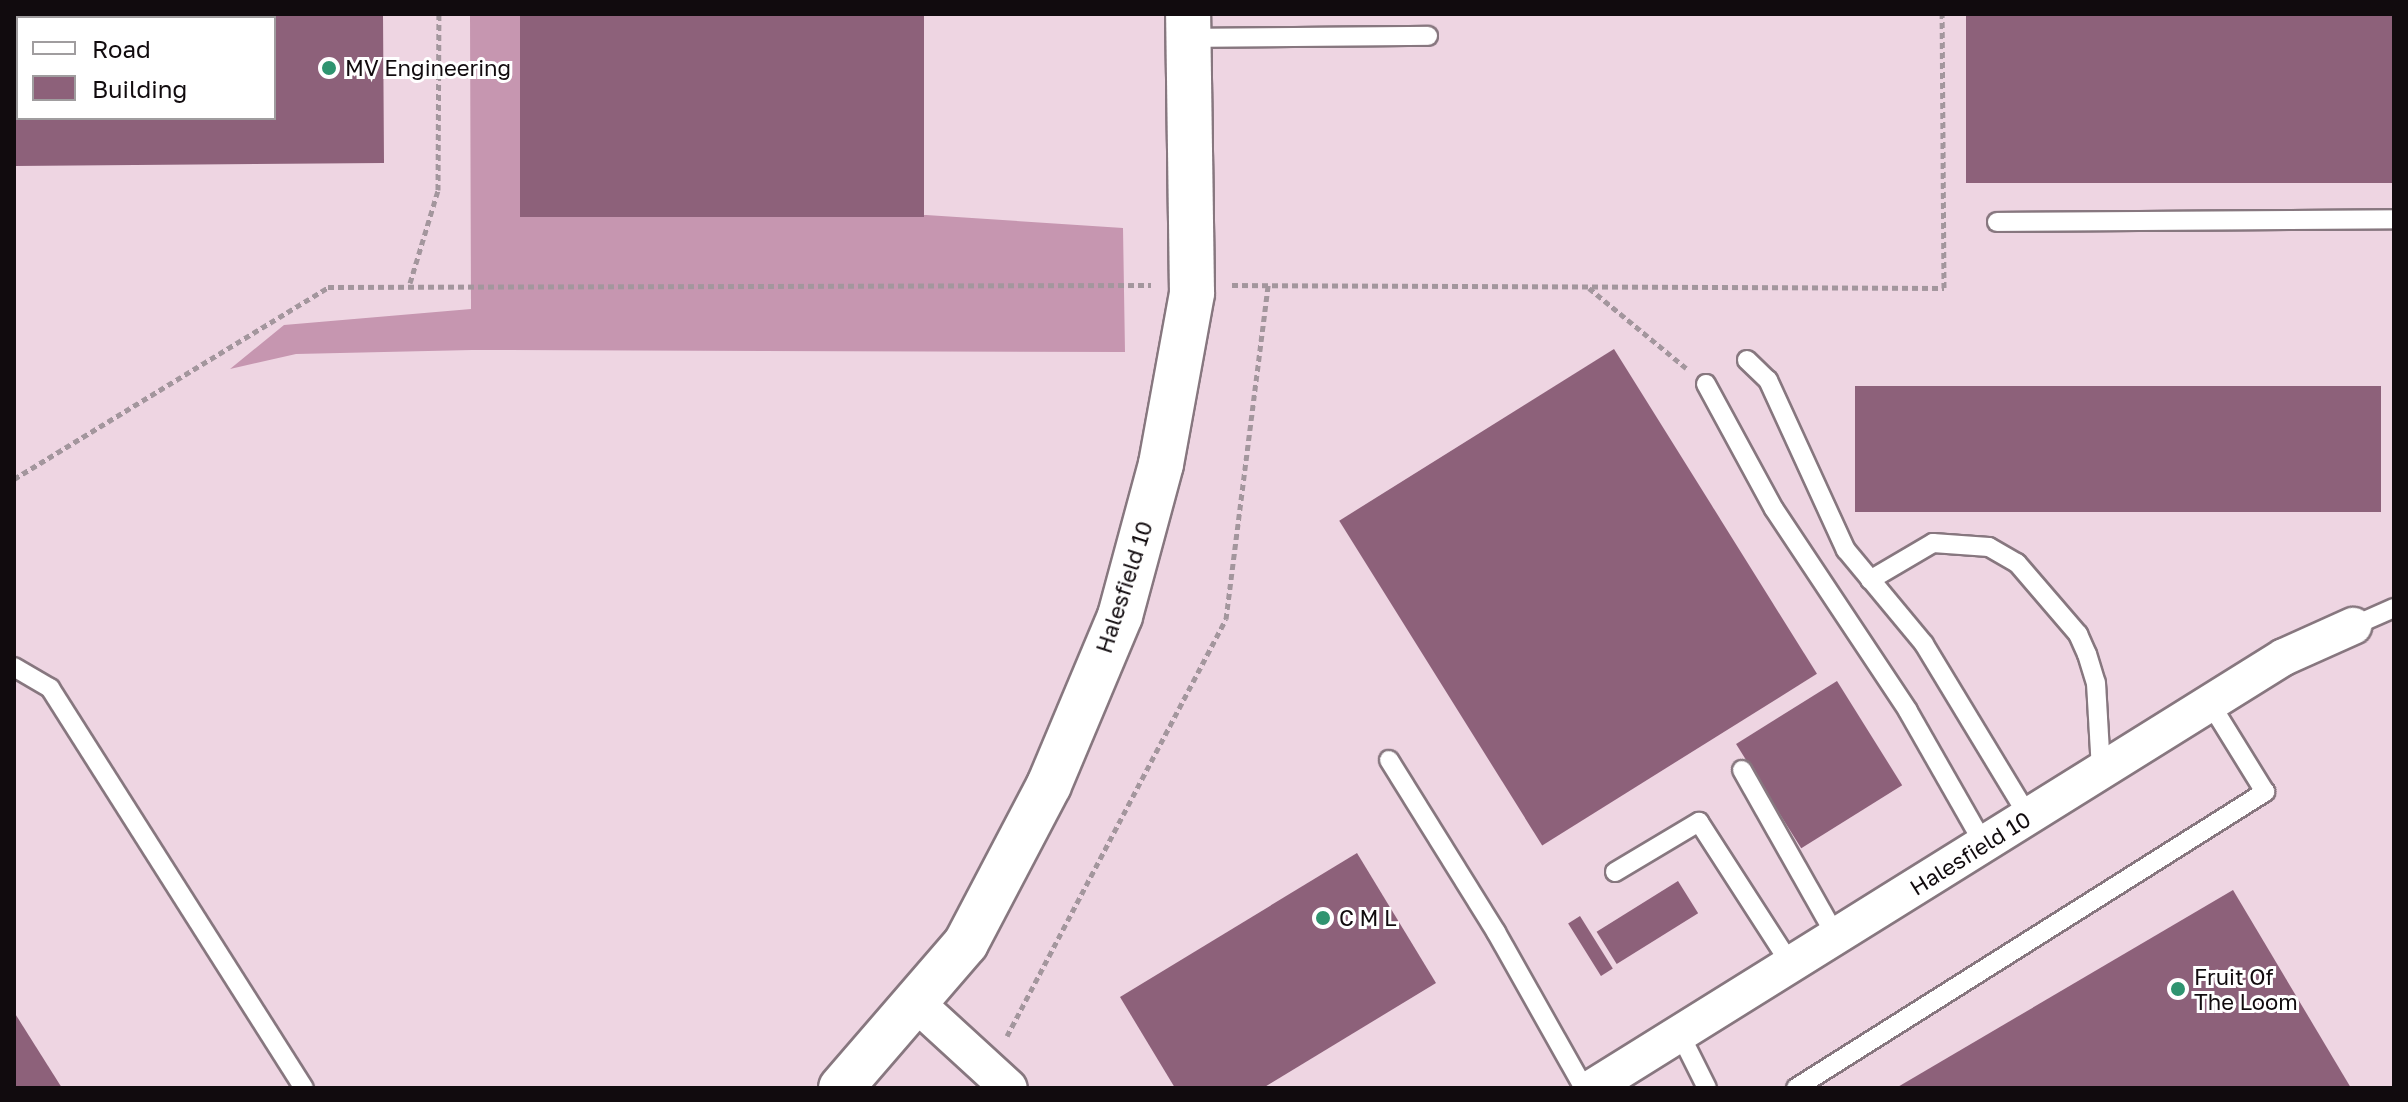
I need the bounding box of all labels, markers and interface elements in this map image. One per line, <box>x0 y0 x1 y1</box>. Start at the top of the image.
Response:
legend <box>16 16 276 120</box>
text: Road <box>92 34 151 63</box>
place label: MV Engineering <box>345 55 511 81</box>
marker: MV Engineering <box>320 59 338 77</box>
text: Building <box>92 74 187 103</box>
street label: Halesfield 10 <box>1090 518 1158 656</box>
street label: Halesfield 10 <box>1905 805 2035 901</box>
place label: C M L <box>1339 905 1396 931</box>
marker: C M L <box>1314 909 1332 927</box>
place label: Fruit Of The Loom <box>2194 963 2298 1014</box>
marker: Fruit Of The Loom <box>2169 980 2187 998</box>

